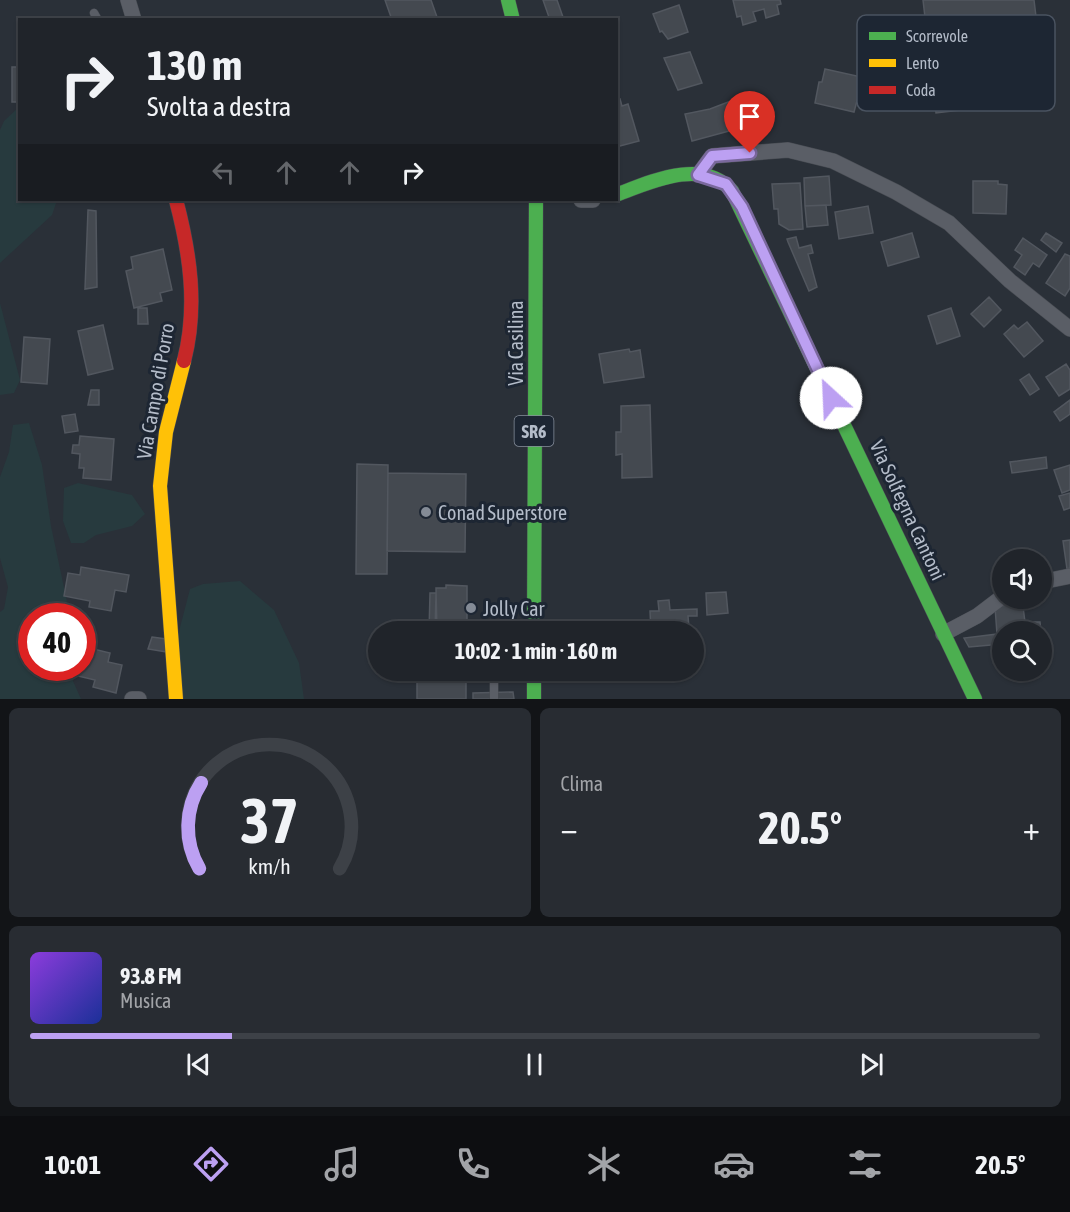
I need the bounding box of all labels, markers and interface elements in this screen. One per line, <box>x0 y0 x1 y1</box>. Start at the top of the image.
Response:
legend <box>857 15 1055 111</box>
text: Scorrevole <box>906 27 968 45</box>
text: 130 m <box>147 41 242 89</box>
icon: right <box>48 42 126 120</box>
text: Lento <box>906 54 939 72</box>
text: Coda <box>906 81 936 99</box>
text: Svolta a destra <box>147 91 291 122</box>
pin <box>724 91 775 153</box>
icon: arrive <box>733 100 766 133</box>
icon: left <box>207 156 240 189</box>
icon: ahead <box>270 156 303 189</box>
icon: ahead <box>333 156 366 189</box>
icon: right <box>396 156 429 189</box>
street label: Via Casilina <box>504 300 527 386</box>
street label: Via Campo di Porro <box>132 321 178 461</box>
position arrow <box>799 366 863 430</box>
road number: SR6 <box>514 416 554 446</box>
street label: Via Solfegna Cantoni <box>866 436 950 584</box>
place label: Conad Superstore <box>438 501 567 524</box>
marker: Conad Superstore <box>419 505 433 519</box>
map controls <box>992 549 1052 681</box>
button: sound <box>992 549 1052 609</box>
place label: Jolly Car <box>483 597 545 620</box>
marker: Jolly Car <box>464 601 478 615</box>
speed limit sign: 40 <box>18 603 96 681</box>
button: search <box>992 621 1052 681</box>
text: 10:02 · 1 min · 160 m <box>455 638 617 664</box>
text: Clima <box>561 772 603 795</box>
text: 37 <box>240 785 299 856</box>
text: 20.5° <box>758 802 842 854</box>
text: − <box>561 809 578 847</box>
text: + <box>1023 809 1040 847</box>
text: km/h <box>248 855 291 880</box>
text: 93.8 FM <box>120 963 182 989</box>
text: Musica <box>120 989 171 1012</box>
icon: previous <box>182 1048 215 1081</box>
icon: pause <box>518 1048 551 1081</box>
icon: next <box>855 1048 888 1081</box>
icon: directions <box>190 1143 232 1185</box>
icon: music <box>321 1143 363 1185</box>
icon: phone <box>452 1143 494 1185</box>
icon: climate <box>583 1143 625 1185</box>
icon: car <box>713 1143 755 1185</box>
icon: filters <box>844 1143 886 1185</box>
text: 10:01 <box>44 1149 101 1180</box>
text: 20.5° <box>975 1149 1026 1180</box>

